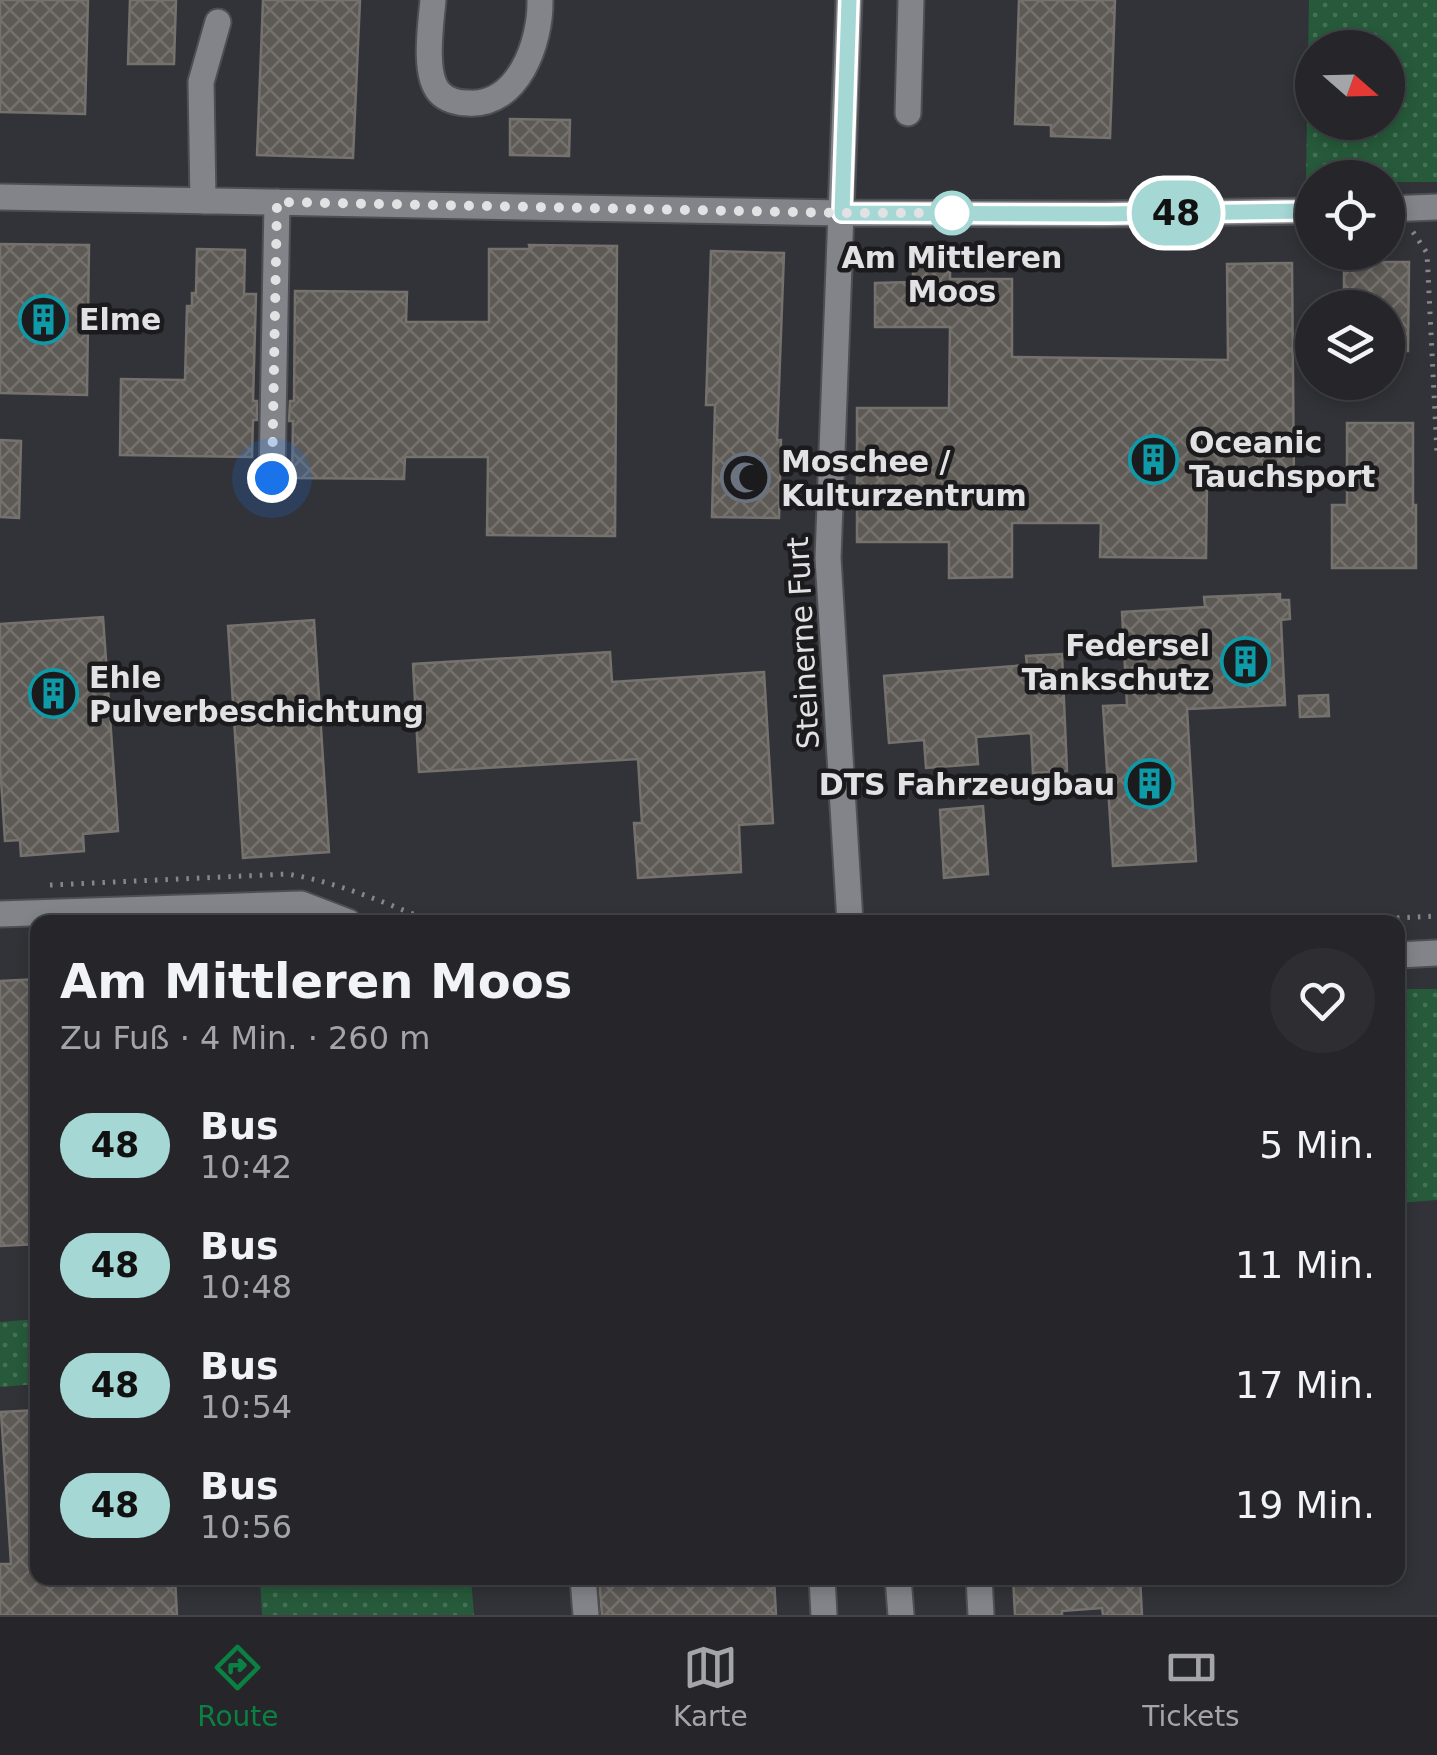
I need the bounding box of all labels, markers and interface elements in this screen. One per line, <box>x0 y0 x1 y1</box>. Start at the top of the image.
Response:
north arrow <box>1295 30 1405 140</box>
map controls <box>1295 30 1405 400</box>
button: locate <box>1295 160 1405 270</box>
line badge: 48 <box>1131 180 1221 246</box>
marker: Am Mittleren Moos <box>931 192 973 234</box>
text: 48 <box>1152 193 1200 233</box>
place label: Am Mittleren Moos <box>842 240 1062 309</box>
button: layers <box>1295 290 1405 400</box>
building icon: Elme <box>18 293 70 345</box>
place label: Elme <box>79 302 161 337</box>
place label: Oceanic Tauchsport <box>1189 425 1375 494</box>
building icon: Oceanic Tauchsport <box>1128 433 1180 485</box>
place label: Moschee / Kulturzentrum <box>781 444 1027 513</box>
mosque icon: Moschee / Kulturzentrum <box>720 452 772 504</box>
your location <box>247 453 297 503</box>
street label: Steinerne Furt <box>780 536 826 750</box>
place label: Federsel Tankschutz <box>1022 628 1210 697</box>
building icon: Federsel Tankschutz <box>1219 636 1271 688</box>
place label: Ehle Pulverbeschichtung <box>89 660 424 729</box>
building icon: Ehle Pulverbeschichtung <box>28 668 80 720</box>
building icon: DTS Fahrzeugbau <box>1124 758 1176 810</box>
place label: DTS Fahrzeugbau <box>819 767 1115 802</box>
button: heart <box>1270 948 1375 1053</box>
text: Am Mittleren Moos <box>60 953 572 1009</box>
text: Zu Fuß · 4 Min. · 260 m <box>60 1019 430 1057</box>
text: Bus <box>200 1104 279 1148</box>
text: 5 Min. <box>1259 1123 1375 1167</box>
text: 48 <box>91 1125 139 1165</box>
text: 10:42 <box>200 1148 292 1186</box>
text: Bus <box>200 1224 279 1268</box>
text: 11 Min. <box>1235 1243 1375 1287</box>
text: 48 <box>91 1245 139 1285</box>
text: 10:48 <box>200 1268 292 1306</box>
text: Bus <box>200 1344 279 1388</box>
text: 17 Min. <box>1235 1363 1375 1407</box>
text: 48 <box>91 1365 139 1405</box>
text: 10:54 <box>200 1388 292 1426</box>
text: Bus <box>200 1464 279 1508</box>
text: 19 Min. <box>1235 1483 1375 1527</box>
text: 48 <box>91 1485 139 1525</box>
text: 10:56 <box>200 1508 292 1546</box>
tab: Route <box>197 1640 279 1733</box>
tab: Karte <box>673 1640 748 1733</box>
tab: Tickets <box>1142 1640 1240 1733</box>

